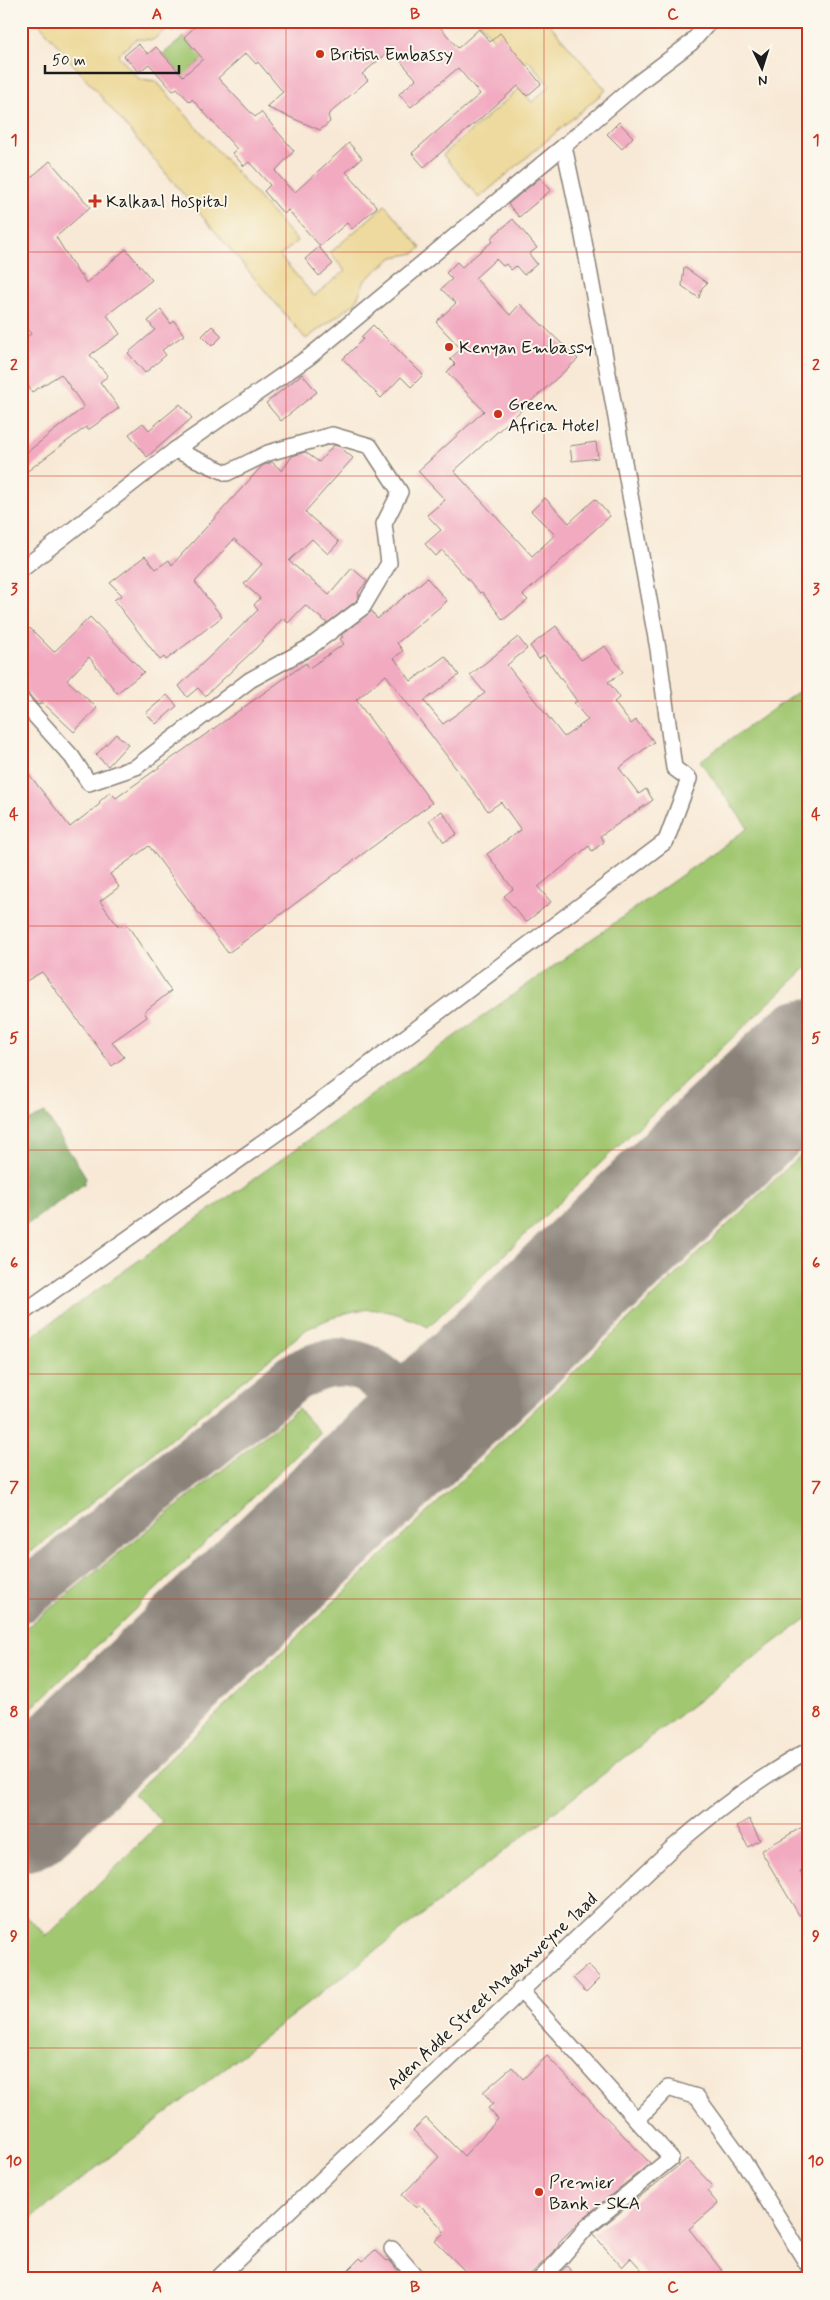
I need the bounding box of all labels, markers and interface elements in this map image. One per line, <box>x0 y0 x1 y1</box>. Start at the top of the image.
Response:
text: A <box>152 4 162 25</box>
text: B <box>410 4 420 25</box>
text: C <box>667 4 679 25</box>
scale bar <box>45 42 179 74</box>
north arrow <box>738 42 788 92</box>
place label: British Embassy <box>330 43 453 67</box>
marker: British Embassy <box>314 48 326 60</box>
text: 50 m <box>52 51 86 71</box>
text: N <box>758 71 768 89</box>
text: 1 <box>10 130 18 151</box>
text: 1 <box>812 130 820 151</box>
place label: Kalkaal Hospital <box>106 190 227 214</box>
marker: Kalkaal Hospital <box>88 194 102 208</box>
place label: Kenyan Embassy <box>459 336 593 360</box>
marker: Kenyan Embassy <box>443 341 455 353</box>
text: 2 <box>10 355 18 376</box>
text: 2 <box>812 355 820 376</box>
place label: Green Africa Hotel <box>508 393 599 438</box>
marker: Green Africa Hotel <box>492 408 504 420</box>
text: 3 <box>10 579 18 600</box>
text: 3 <box>812 579 820 600</box>
text: 4 <box>9 804 19 825</box>
text: 4 <box>811 804 821 825</box>
text: 5 <box>9 1028 19 1049</box>
text: 5 <box>811 1028 821 1049</box>
text: 6 <box>10 1253 18 1274</box>
text: 6 <box>812 1253 820 1274</box>
text: 7 <box>9 1477 19 1498</box>
text: 7 <box>811 1477 821 1498</box>
text: 8 <box>9 1702 19 1723</box>
text: 8 <box>811 1702 821 1723</box>
street label: Aden Adde Street Madaxweyne 1aad <box>382 1888 603 2096</box>
text: 9 <box>10 1926 18 1947</box>
text: 9 <box>812 1926 820 1947</box>
text: 10 <box>6 2151 22 2172</box>
text: 10 <box>808 2151 824 2172</box>
place label: Premier Bank - SKA <box>549 2171 640 2216</box>
marker: Premier Bank - SKA <box>533 2186 545 2198</box>
text: A <box>152 2277 162 2298</box>
text: B <box>410 2277 420 2298</box>
text: C <box>667 2277 679 2298</box>

